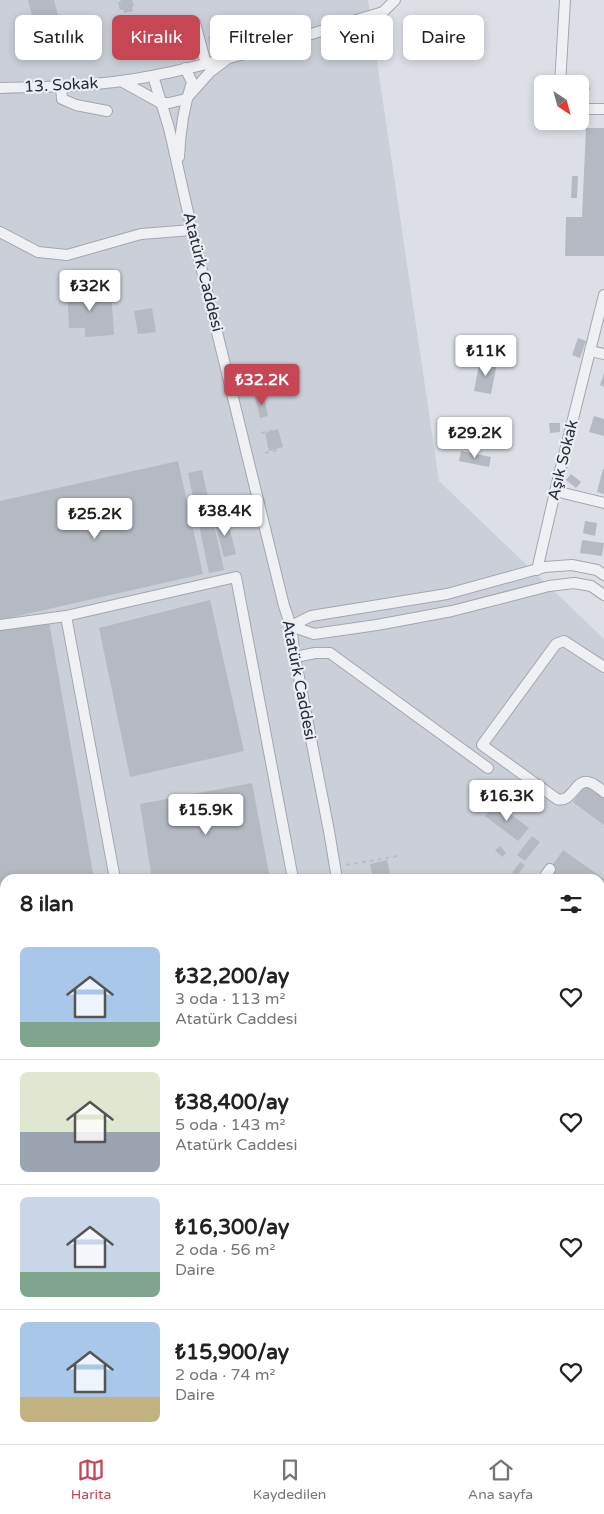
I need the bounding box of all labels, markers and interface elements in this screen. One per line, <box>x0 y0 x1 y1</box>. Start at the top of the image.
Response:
chip: Satılık <box>15 15 102 60</box>
chip: Kiralık <box>112 15 200 60</box>
chip: Filtreler <box>210 15 311 60</box>
chip: Yeni <box>321 15 393 60</box>
chip: Daire <box>403 15 484 60</box>
street label: 13. Sokak <box>23 73 99 97</box>
north arrow <box>534 75 589 130</box>
map controls <box>534 75 589 130</box>
street label: Atatürk Caddesi <box>178 210 228 334</box>
pin: ₺32K <box>60 270 120 312</box>
text: ₺32K <box>70 276 110 296</box>
pin: ₺11K <box>456 334 516 377</box>
text: ₺11K <box>466 341 506 361</box>
pin: ₺32.2K <box>221 364 303 406</box>
text: ₺32.2K <box>235 370 289 390</box>
pin: ₺29.2K <box>434 416 516 459</box>
street label: Aşık Sokak <box>543 417 583 502</box>
text: ₺29.2K <box>448 423 502 443</box>
pin: ₺38.4K <box>184 494 266 537</box>
pin: ₺25.2K <box>54 498 136 540</box>
text: ₺38.4K <box>198 501 252 521</box>
text: ₺25.2K <box>68 504 122 524</box>
street label: Atatürk Caddesi <box>278 618 320 742</box>
pin: ₺16.3K <box>466 780 548 822</box>
text: ₺16.3K <box>480 786 534 806</box>
pin: ₺15.9K <box>165 794 247 836</box>
text: ₺15.9K <box>179 800 233 820</box>
icon: filters <box>557 890 585 918</box>
text: 8 ilan <box>20 892 74 917</box>
text: ₺32,200/ay <box>175 964 289 989</box>
icon: home <box>60 967 120 1027</box>
icon: heart <box>557 983 585 1011</box>
text: 3 oda · 113 m² <box>175 989 285 1009</box>
text: Atatürk Caddesi <box>175 1009 297 1029</box>
text: ₺38,400/ay <box>175 1090 289 1115</box>
icon: home <box>60 1092 120 1152</box>
icon: heart <box>557 1108 585 1136</box>
text: 5 oda · 143 m² <box>175 1115 285 1135</box>
text: Atatürk Caddesi <box>175 1135 297 1155</box>
text: ₺16,300/ay <box>175 1215 289 1240</box>
icon: home <box>60 1217 120 1277</box>
icon: heart <box>557 1233 585 1261</box>
text: 2 oda · 56 m² <box>175 1240 275 1260</box>
text: Daire <box>175 1260 215 1280</box>
text: ₺15,900/ay <box>175 1340 289 1365</box>
icon: home <box>60 1342 120 1402</box>
icon: heart <box>557 1358 585 1386</box>
text: 2 oda · 74 m² <box>175 1365 275 1385</box>
text: Daire <box>175 1385 215 1405</box>
tab: Harita <box>71 1456 111 1503</box>
tab: Kaydedilen <box>253 1456 326 1503</box>
tab: Ana sayfa <box>468 1456 533 1503</box>

